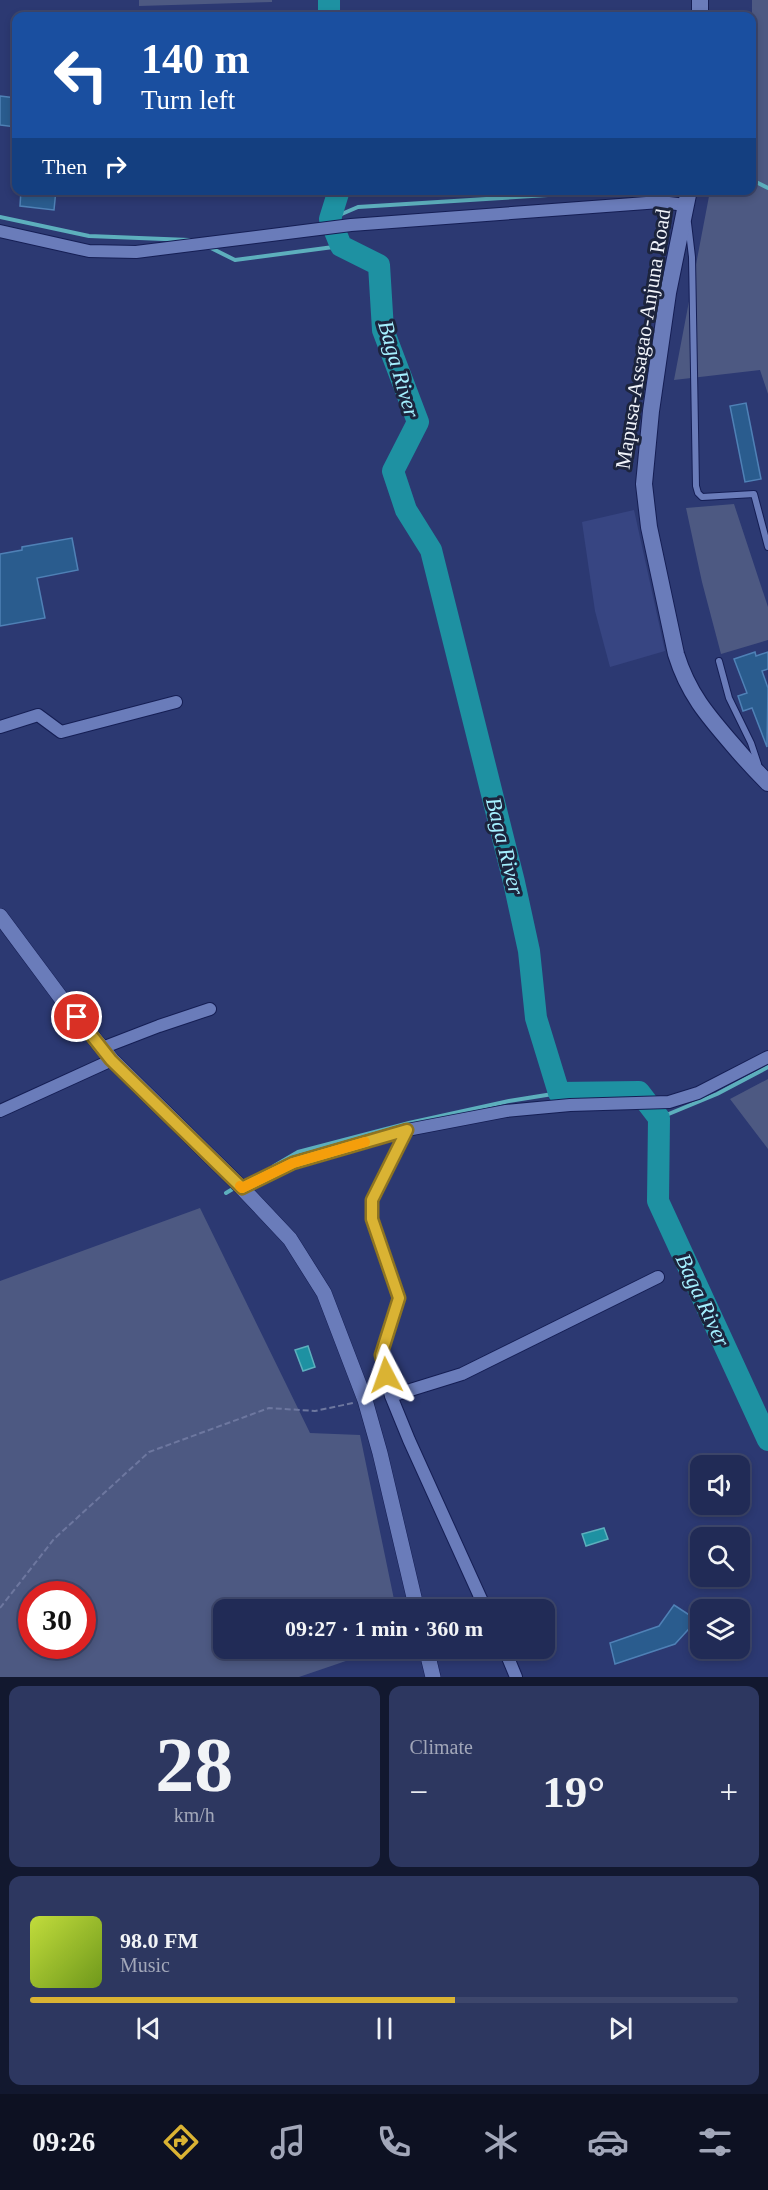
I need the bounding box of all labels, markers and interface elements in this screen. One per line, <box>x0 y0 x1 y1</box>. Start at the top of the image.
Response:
icon: left <box>42 36 120 114</box>
text: 140 m <box>141 36 250 82</box>
text: Turn left <box>141 85 235 115</box>
icon: right <box>99 150 132 183</box>
text: Then <box>42 154 87 179</box>
street label: Mapusa-Assagao-Anjuna Road <box>611 207 676 471</box>
water label: Baga River <box>373 318 425 421</box>
water label: Baga River <box>481 795 529 898</box>
pin <box>51 991 102 1042</box>
icon: arrive <box>60 1000 93 1033</box>
water label: Baga River <box>671 1250 736 1351</box>
position arrow <box>354 1343 418 1407</box>
map controls <box>690 1455 750 1659</box>
button: sound <box>690 1455 750 1515</box>
button: search <box>690 1527 750 1587</box>
speed limit sign: 30 <box>18 1581 96 1659</box>
button: layers <box>690 1599 750 1659</box>
text: 09:27 · 1 min · 360 m <box>285 1616 483 1641</box>
text: 28 <box>155 1721 233 1808</box>
text: Climate <box>410 1736 473 1758</box>
text: 19° <box>542 1767 605 1817</box>
text: − <box>410 1774 428 1810</box>
text: + <box>719 1774 738 1810</box>
text: km/h <box>174 1804 215 1826</box>
text: 98.0 FM <box>120 1928 198 1953</box>
text: Music <box>120 1954 170 1976</box>
icon: previous <box>132 2012 165 2045</box>
icon: pause <box>368 2012 401 2045</box>
icon: next <box>604 2012 637 2045</box>
icon: directions <box>160 2121 202 2163</box>
icon: music <box>267 2121 309 2163</box>
icon: phone <box>373 2121 415 2163</box>
icon: climate <box>480 2121 522 2163</box>
icon: car <box>587 2121 629 2163</box>
icon: filters <box>694 2121 736 2163</box>
text: 09:26 <box>32 2127 95 2157</box>

